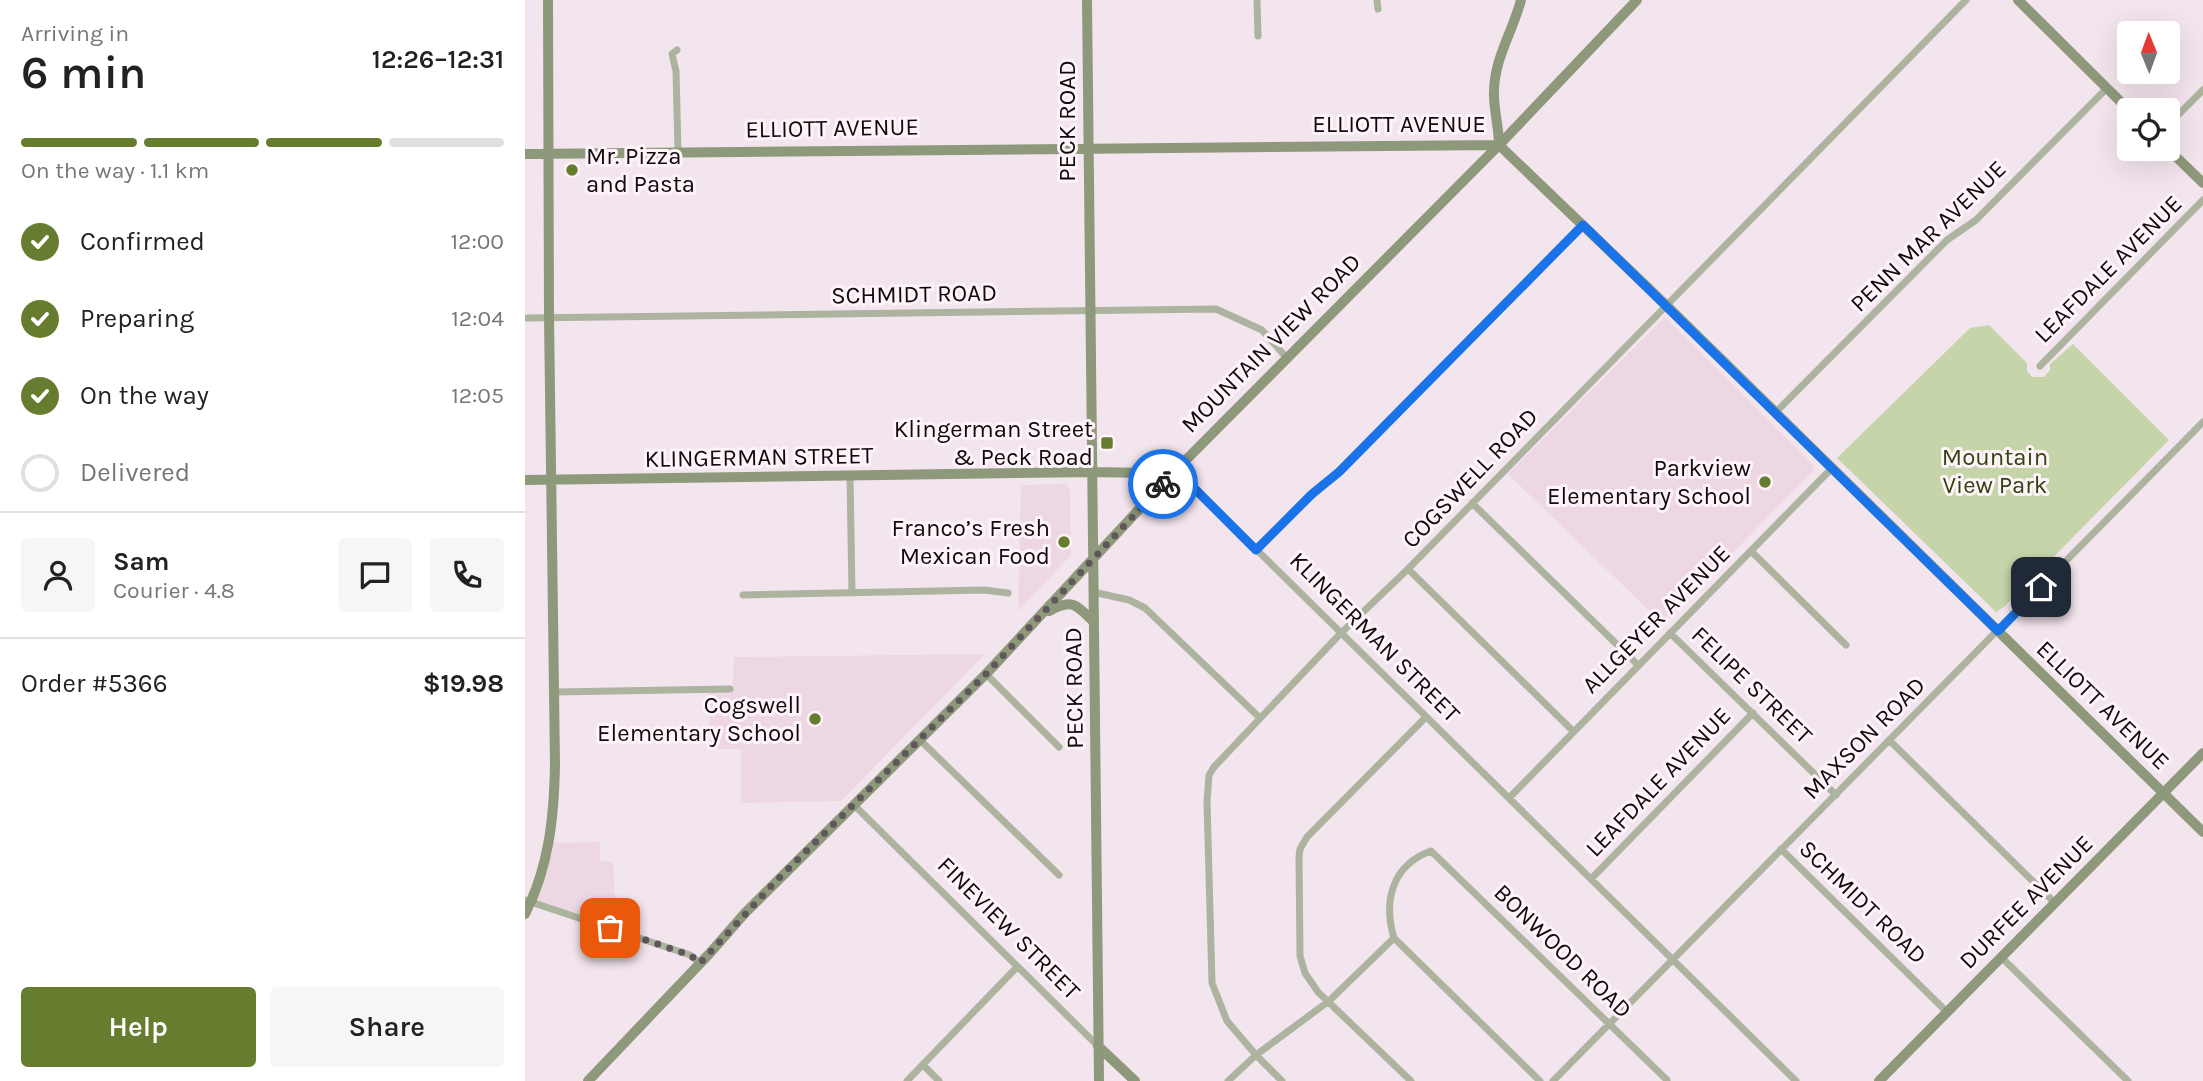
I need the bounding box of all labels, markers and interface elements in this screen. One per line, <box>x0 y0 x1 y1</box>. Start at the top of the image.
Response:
text: Arriving in <box>21 20 129 47</box>
north arrow <box>2117 21 2181 84</box>
map controls <box>2117 21 2180 161</box>
text: 12:26–12:31 <box>372 44 504 75</box>
text: 6 min <box>21 46 147 100</box>
street label: PECK ROAD <box>1053 60 1081 182</box>
button: locate <box>2117 98 2180 161</box>
street label: ELLIOTT AVENUE <box>1312 110 1486 138</box>
street label: ELLIOTT AVENUE <box>745 112 919 144</box>
place label: Mr. Pizza and Pasta <box>586 142 695 198</box>
street label: PENN MAR AVENUE <box>1844 155 2012 317</box>
text: On the way · 1.1 km <box>21 157 209 184</box>
marker: Mr. Pizza and Pasta <box>564 162 580 178</box>
street label: LEAFDALE AVENUE <box>2029 190 2187 348</box>
icon: check <box>21 223 59 261</box>
text: Confirmed <box>80 226 205 257</box>
text: 12:00 <box>450 228 504 255</box>
street label: MOUNTAIN VIEW ROAD <box>1175 247 1367 439</box>
street label: SCHMIDT ROAD <box>831 279 997 309</box>
icon: check <box>21 300 59 338</box>
text: Preparing <box>80 303 194 334</box>
text: 12:04 <box>451 305 504 332</box>
icon: check <box>21 377 59 415</box>
text: On the way <box>80 380 209 411</box>
text: 12:05 <box>451 382 504 409</box>
street label: COGSWELL ROAD <box>1396 402 1544 554</box>
place label: Klingerman Street & Peck Road <box>894 415 1093 471</box>
marker: Klingerman Street & Peck Road <box>1099 435 1115 451</box>
street label: KLINGERMAN STREET <box>644 441 874 473</box>
park label: Mountain View Park <box>1942 443 2048 499</box>
courier <box>1128 449 1198 519</box>
place label: Parkview Elementary School <box>1547 454 1751 510</box>
text: Delivered <box>80 457 190 488</box>
icon: bike <box>1144 465 1182 503</box>
marker: Parkview Elementary School <box>1757 474 1773 490</box>
place label: Franco’s Fresh Mexican Food <box>891 514 1050 570</box>
marker: Franco’s Fresh Mexican Food <box>1056 534 1072 550</box>
button: person <box>21 538 95 612</box>
button: chat <box>338 538 412 612</box>
button: phone <box>430 538 504 612</box>
street label: ALLGEYER AVENUE <box>1576 539 1736 699</box>
text: Sam <box>113 546 169 577</box>
street label: KLINGERMAN STREET <box>1284 546 1466 728</box>
pin <box>2011 557 2071 617</box>
icon: home <box>2022 568 2060 606</box>
text: Courier · 4.8 <box>113 577 235 604</box>
street label: FELIPE STREET <box>1686 621 1818 749</box>
street label: PECK ROAD <box>1059 627 1089 749</box>
street label: ELLIOTT AVENUE <box>2031 635 2175 775</box>
text: Order #5366 <box>21 668 168 699</box>
text: $19.98 <box>423 668 504 699</box>
street label: MAXSON ROAD <box>1797 671 1931 805</box>
place label: Cogswell Elementary School <box>597 691 801 747</box>
street label: LEAFDALE AVENUE <box>1580 701 1736 863</box>
marker: Cogswell Elementary School <box>807 711 823 727</box>
street label: DURFEE AVENUE <box>1953 829 2099 975</box>
street label: SCHMIDT ROAD <box>1794 834 1932 970</box>
street label: FINEVIEW STREET <box>932 851 1086 1005</box>
street label: BONWOOD ROAD <box>1488 878 1638 1024</box>
pin <box>580 898 640 958</box>
icon: bag <box>591 909 629 947</box>
button: Help <box>21 987 256 1067</box>
button: Share <box>270 987 504 1067</box>

